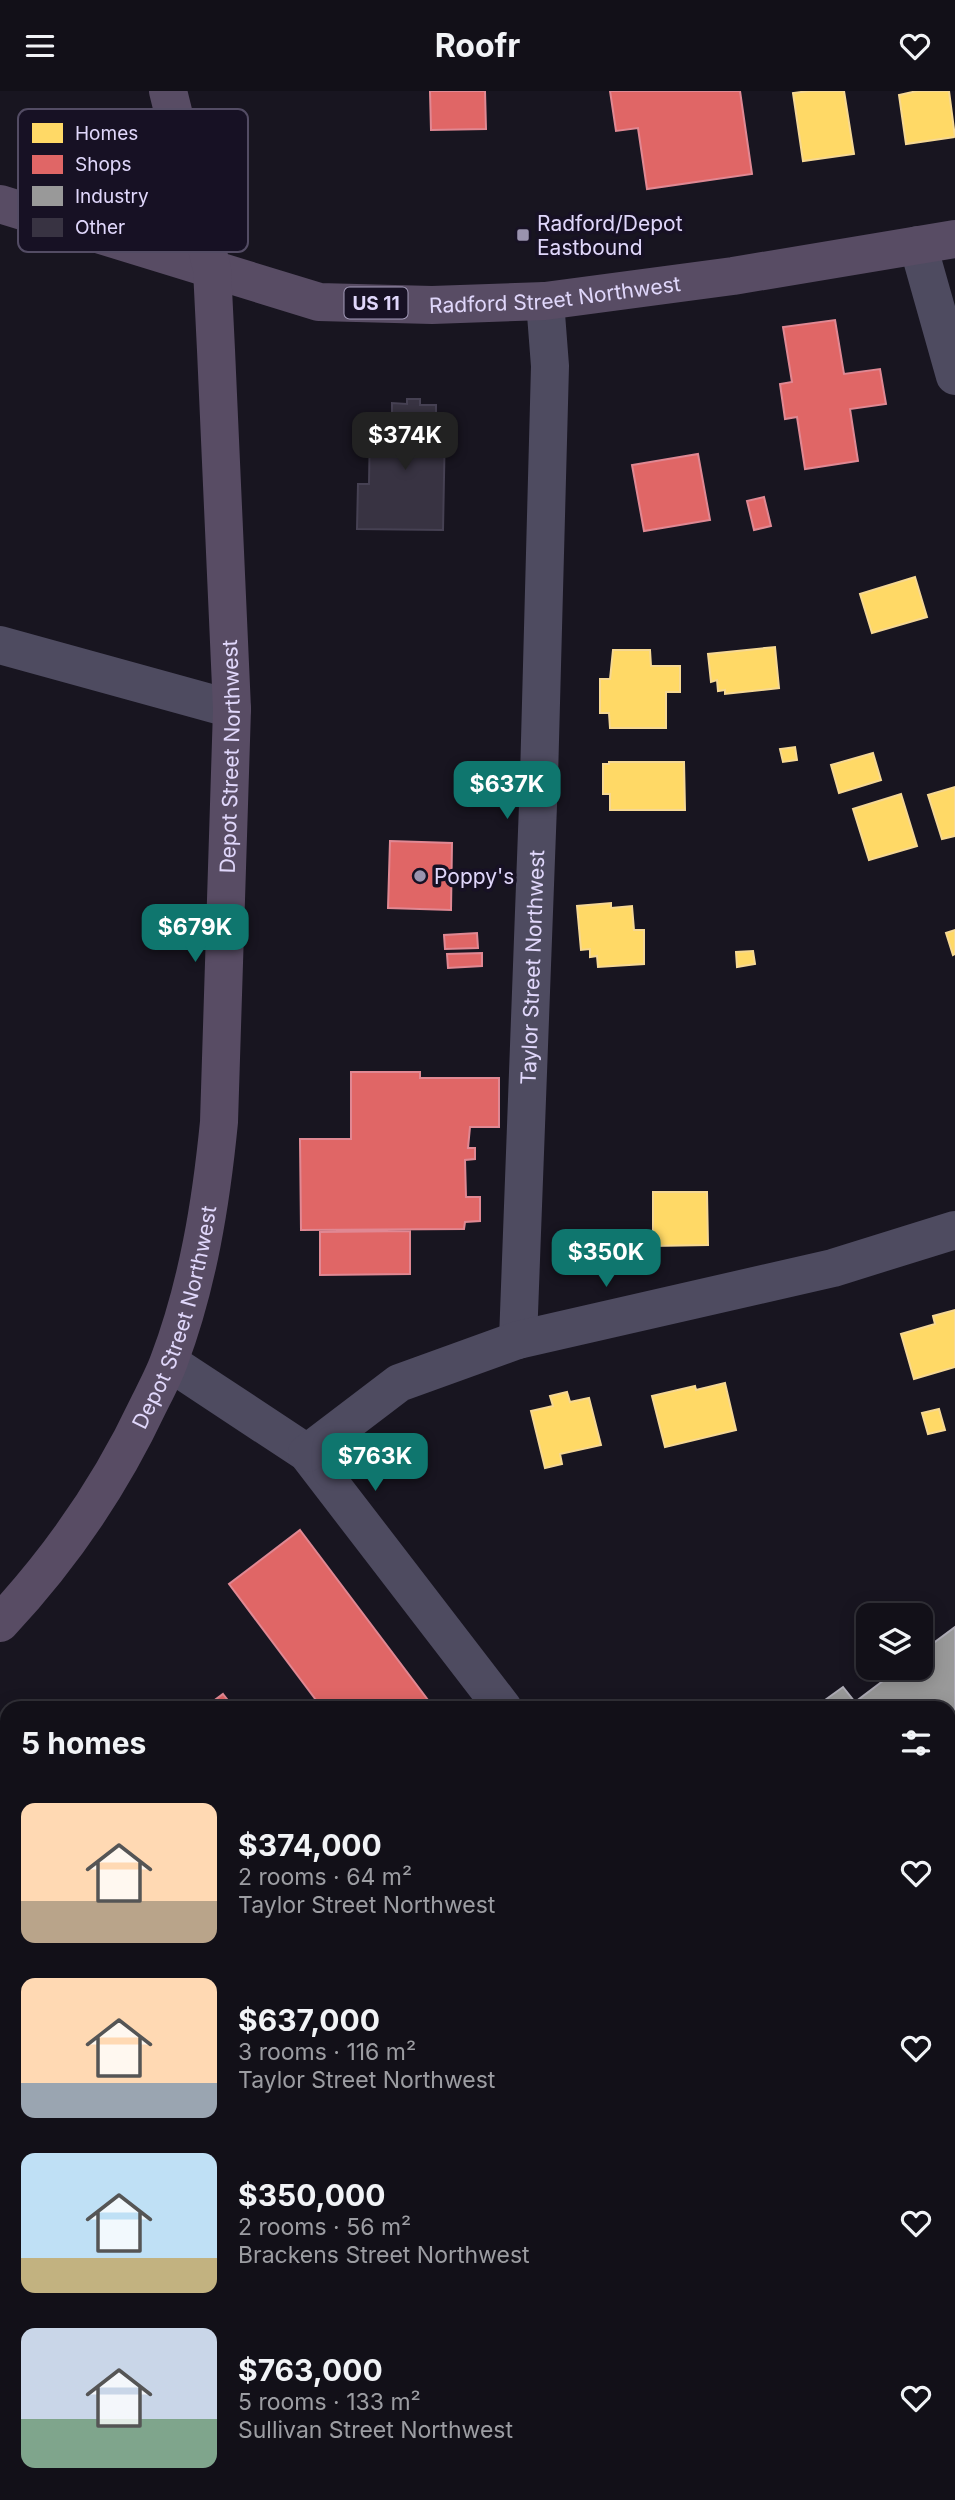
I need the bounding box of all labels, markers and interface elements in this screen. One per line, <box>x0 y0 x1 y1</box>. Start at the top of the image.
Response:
text: Roofr <box>435 26 520 65</box>
icon: menu <box>21 27 59 65</box>
icon: heart <box>896 27 934 65</box>
legend <box>18 109 248 252</box>
text: Homes <box>75 122 138 145</box>
text: Shops <box>75 153 131 176</box>
text: Industry <box>75 185 149 208</box>
place label: Radford/Depot Eastbound <box>537 211 683 260</box>
text: Other <box>75 216 125 239</box>
marker: Radford/Depot Eastbound <box>515 227 531 243</box>
street label: Radford Street Northwest <box>429 271 682 318</box>
road number: US 11 <box>344 287 408 319</box>
pin: $374K <box>356 413 454 472</box>
text: $374K <box>368 421 442 449</box>
street label: Depot Street Northwest <box>214 639 245 874</box>
pin: $637K <box>458 761 556 821</box>
text: $637K <box>470 770 544 798</box>
street label: Taylor Street Northwest <box>515 849 549 1085</box>
place label: Poppy's <box>434 864 514 889</box>
marker: Poppy's <box>412 868 428 884</box>
pin: $679K <box>146 905 244 964</box>
text: $679K <box>158 913 232 941</box>
street label: Depot Street Northwest <box>126 1204 221 1433</box>
pin: $350K <box>557 1229 655 1289</box>
text: $350K <box>568 1238 644 1266</box>
pin: $763K <box>326 1433 424 1493</box>
text: $763K <box>338 1442 412 1470</box>
map controls <box>856 1603 933 1680</box>
button: layers <box>856 1603 933 1680</box>
icon: filters <box>897 1724 935 1762</box>
text: 5 homes <box>21 1725 146 1761</box>
text: $374,000 <box>238 1827 382 1863</box>
icon: home <box>77 1831 161 1915</box>
icon: heart <box>897 1854 935 1892</box>
text: 2 rooms · 64 m² <box>238 1863 412 1891</box>
text: Taylor Street Northwest <box>238 1891 495 1919</box>
text: $637,000 <box>238 2002 380 2038</box>
icon: home <box>77 2006 161 2090</box>
icon: heart <box>897 2029 935 2067</box>
text: 3 rooms · 116 m² <box>238 2038 416 2066</box>
text: Taylor Street Northwest <box>238 2066 495 2094</box>
text: $350,000 <box>238 2177 385 2213</box>
icon: home <box>77 2181 161 2265</box>
icon: heart <box>897 2204 935 2242</box>
text: 2 rooms · 56 m² <box>238 2213 411 2241</box>
text: Brackens Street Northwest <box>238 2241 530 2269</box>
text: $763,000 <box>238 2352 383 2388</box>
icon: home <box>77 2356 161 2440</box>
icon: heart <box>897 2379 935 2417</box>
text: 5 rooms · 133 m² <box>238 2388 421 2416</box>
text: Sullivan Street Northwest <box>238 2416 513 2444</box>

